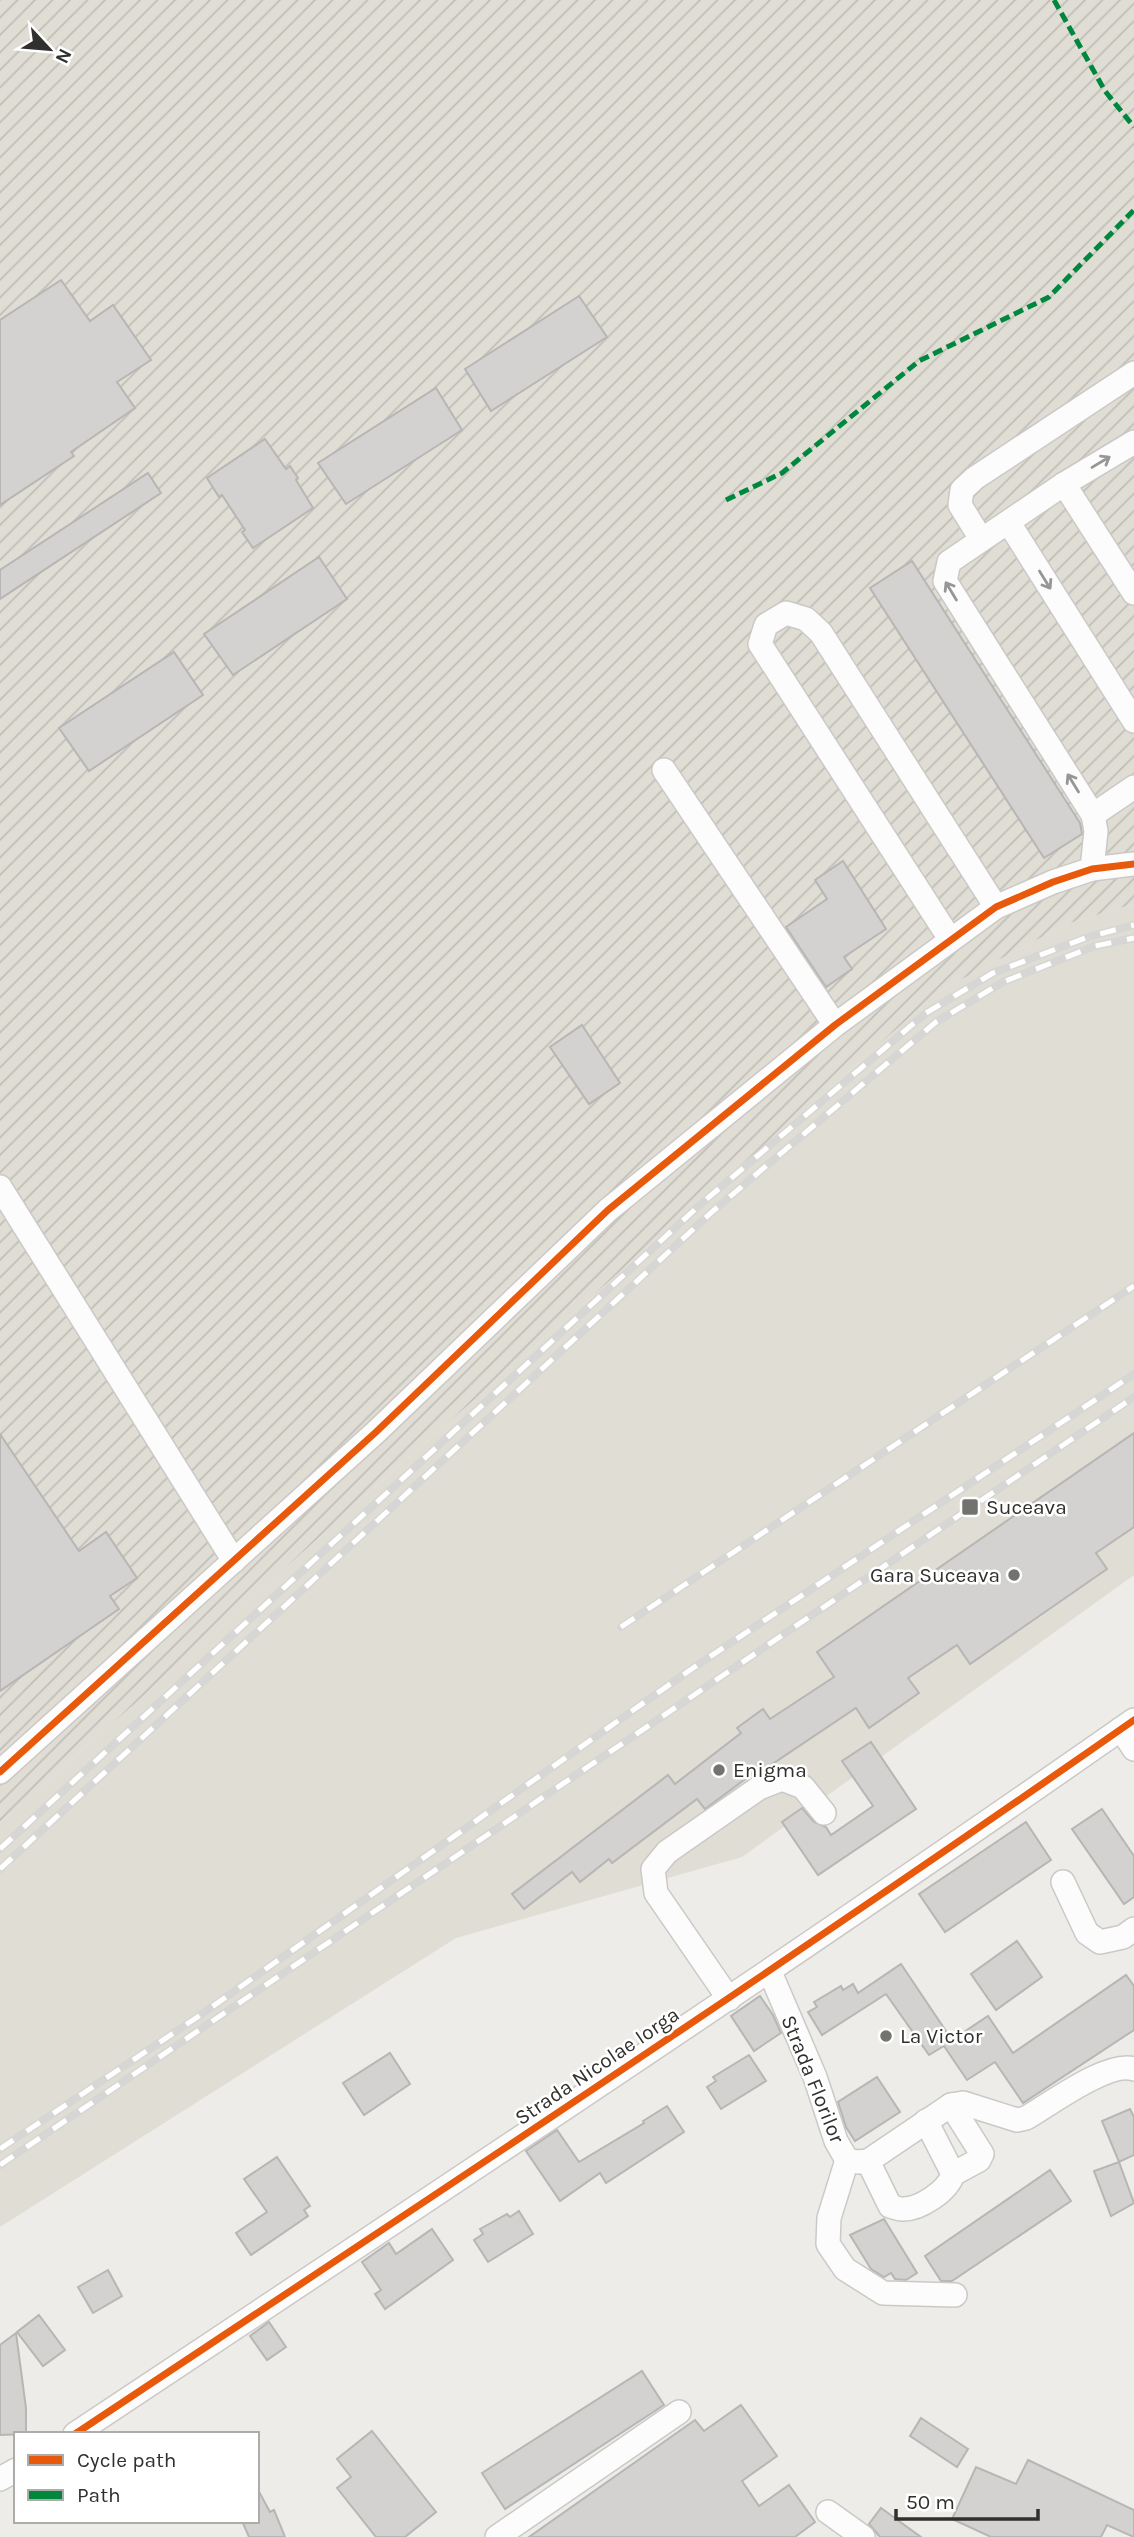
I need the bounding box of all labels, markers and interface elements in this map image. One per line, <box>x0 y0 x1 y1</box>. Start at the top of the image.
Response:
north arrow <box>14 14 84 84</box>
text: N <box>51 45 76 67</box>
one-way arrow <box>1090 455 1110 469</box>
one-way arrow <box>1039 570 1053 590</box>
one-way arrow <box>944 581 958 601</box>
one-way arrow <box>1065 774 1080 793</box>
place label: Suceava <box>986 1495 1067 1519</box>
marker: Suceava <box>960 1497 980 1517</box>
place label: Gara Suceava <box>870 1563 1000 1587</box>
marker: Gara Suceava <box>1006 1567 1022 1583</box>
place label: Enigma <box>733 1758 807 1782</box>
marker: Enigma <box>711 1762 727 1778</box>
street label: Strada Nicolae Iorga <box>510 2002 684 2130</box>
street label: Strada Florilor <box>776 2012 850 2147</box>
place label: La Victor <box>900 2024 983 2048</box>
marker: La Victor <box>878 2028 894 2044</box>
legend <box>14 2432 259 2523</box>
text: Cycle path <box>77 2448 177 2472</box>
scale bar <box>896 2478 1038 2522</box>
text: Path <box>77 2483 121 2507</box>
text: 50 m <box>906 2490 955 2514</box>

